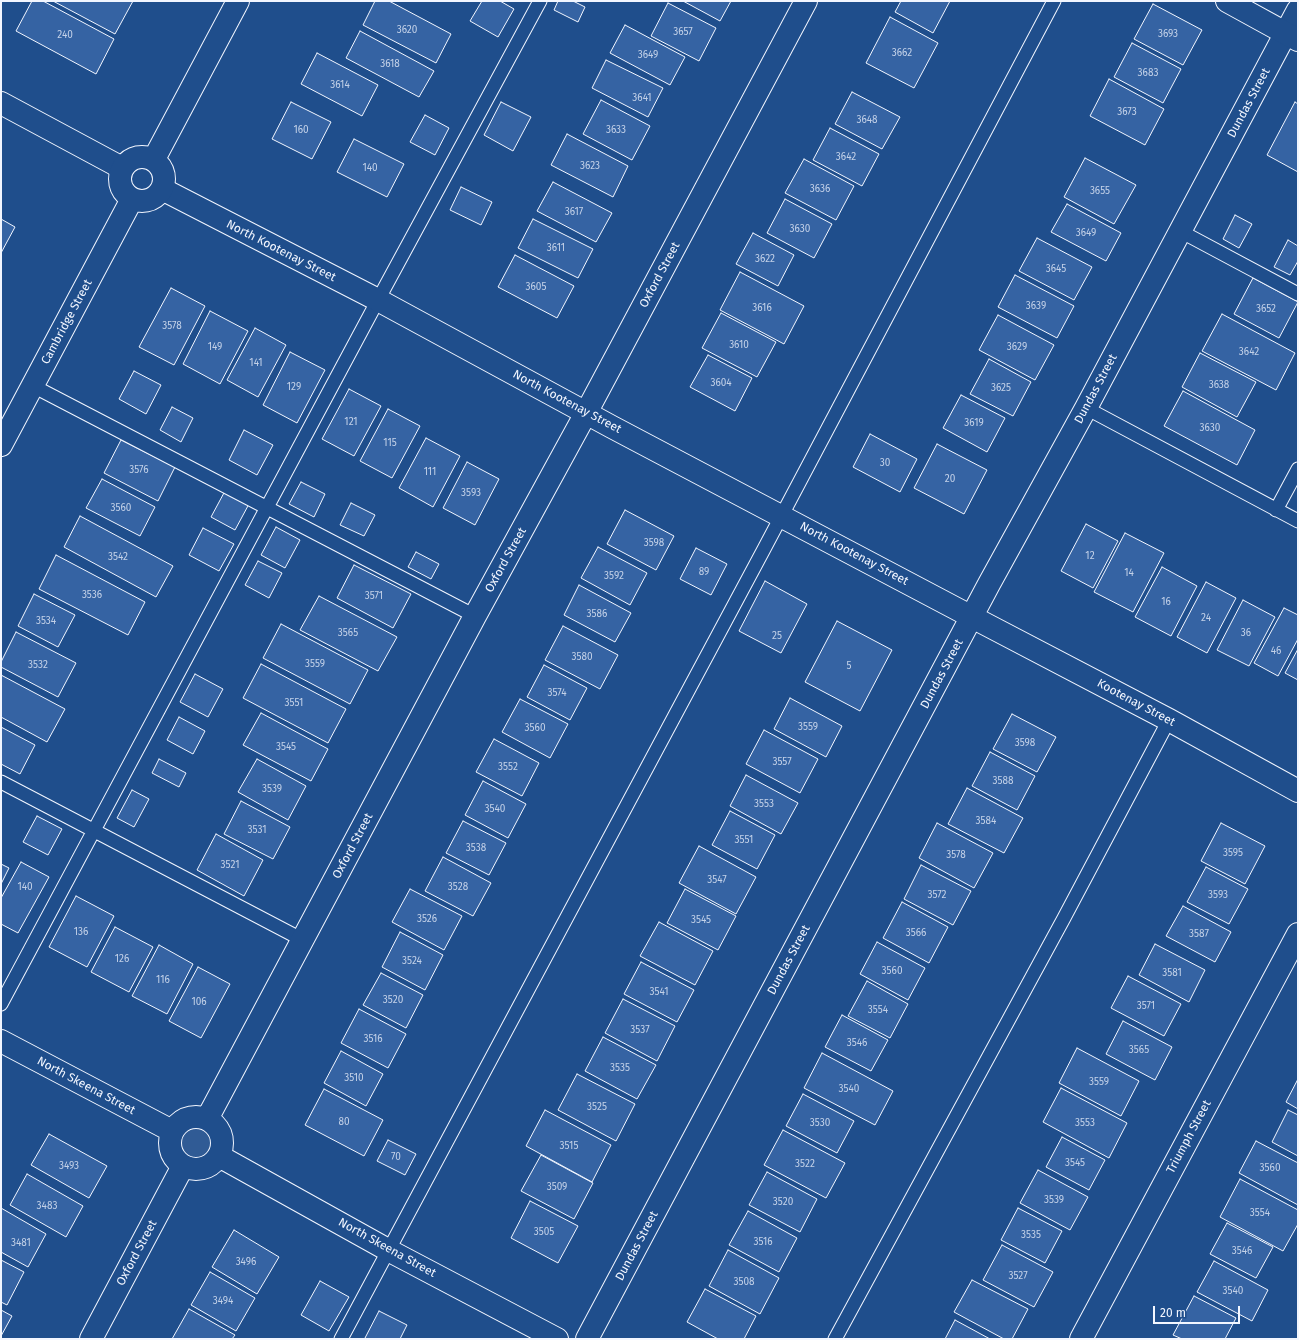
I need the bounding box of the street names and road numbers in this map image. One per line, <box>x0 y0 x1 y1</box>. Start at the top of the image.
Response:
street label: Dundas Street <box>1225 66 1273 140</box>
street label: North Kootenay Street <box>224 217 338 285</box>
street label: Oxford Street <box>637 240 683 310</box>
street label: Cambridge Street <box>39 277 95 367</box>
street label: Dundas Street <box>1072 352 1120 426</box>
street label: North Kootenay Street <box>510 367 624 437</box>
street label: North Kootenay Street <box>797 519 911 589</box>
street label: Oxford Street <box>482 525 530 595</box>
street label: Dundas Street <box>918 637 966 711</box>
street label: Kootenay Street <box>1094 676 1178 730</box>
street label: Oxford Street <box>330 811 376 881</box>
street label: Dundas Street <box>765 923 813 997</box>
street label: North Skeena Street <box>34 1054 138 1118</box>
street label: Triumph Street <box>1164 1098 1214 1176</box>
street label: Dundas Street <box>613 1209 661 1283</box>
street label: North Skeena Street <box>336 1215 438 1281</box>
street label: Oxford Street <box>114 1218 160 1288</box>

